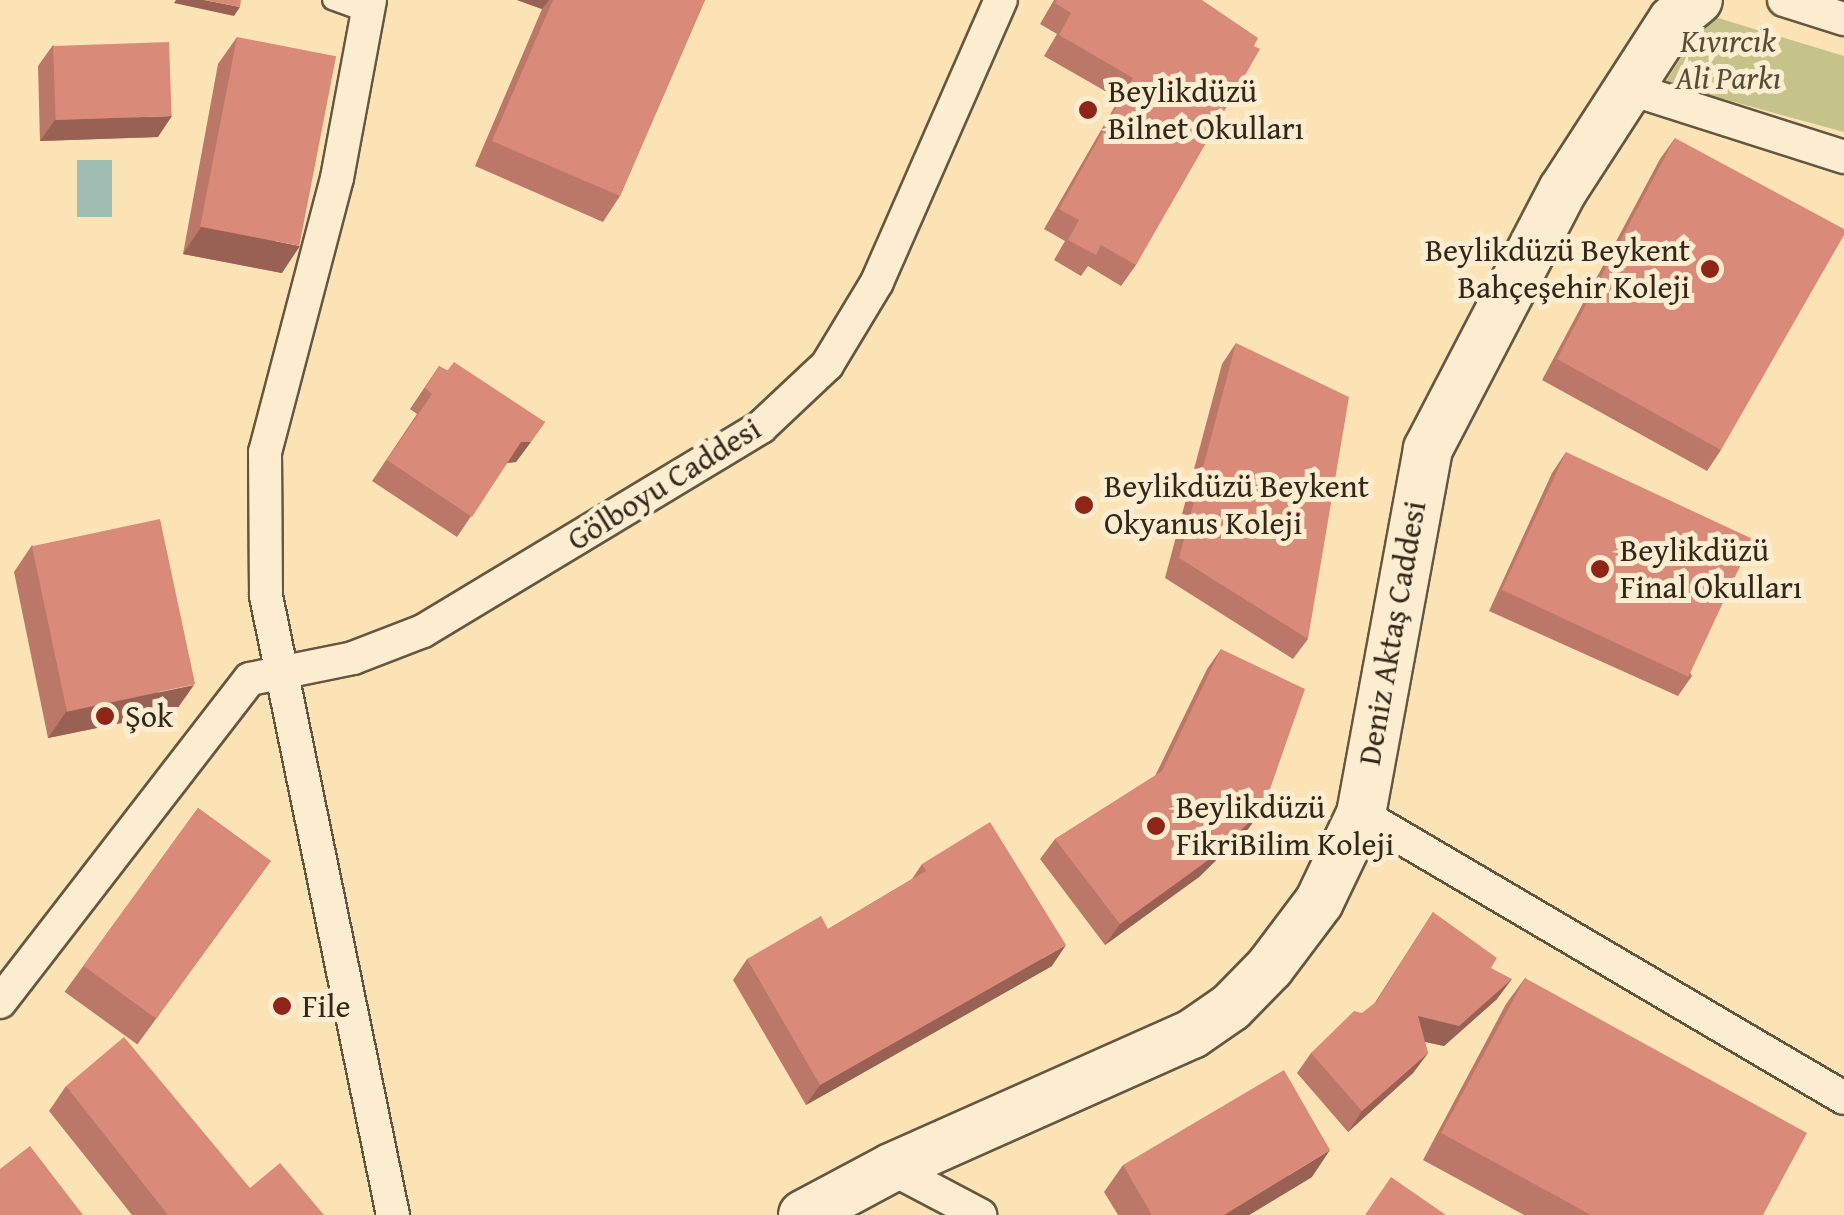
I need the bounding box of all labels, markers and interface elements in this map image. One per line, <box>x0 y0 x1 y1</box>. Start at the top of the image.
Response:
park label: Kıvırcık Ali Parkı <box>1675 23 1781 98</box>
place label: Beylikdüzü Bilnet Okulları <box>1108 73 1304 148</box>
marker: Beylikdüzü Bilnet Okulları <box>1077 99 1099 121</box>
place label: Beylikdüzü Beykent Bahçeşehir Koleji <box>1425 232 1690 307</box>
marker: Beylikdüzü Beykent Bahçeşehir Koleji <box>1699 258 1721 280</box>
street label: Gölboyu Caddesi <box>560 409 768 559</box>
place label: Beylikdüzü Beykent Okyanus Koleji <box>1104 468 1369 543</box>
marker: Beylikdüzü Beykent Okyanus Koleji <box>1073 494 1095 516</box>
street label: Deniz Aktaş Caddesi <box>1350 498 1434 768</box>
place label: Beylikdüzü Final Okulları <box>1620 532 1802 607</box>
marker: Beylikdüzü Final Okulları <box>1589 558 1611 580</box>
place label: Şok <box>125 697 173 735</box>
marker: Şok <box>94 705 116 727</box>
place label: Beylikdüzü FikriBilim Koleji <box>1176 789 1394 864</box>
marker: Beylikdüzü FikriBilim Koleji <box>1145 815 1167 837</box>
place label: File <box>302 987 351 1025</box>
marker: File <box>271 995 293 1017</box>

